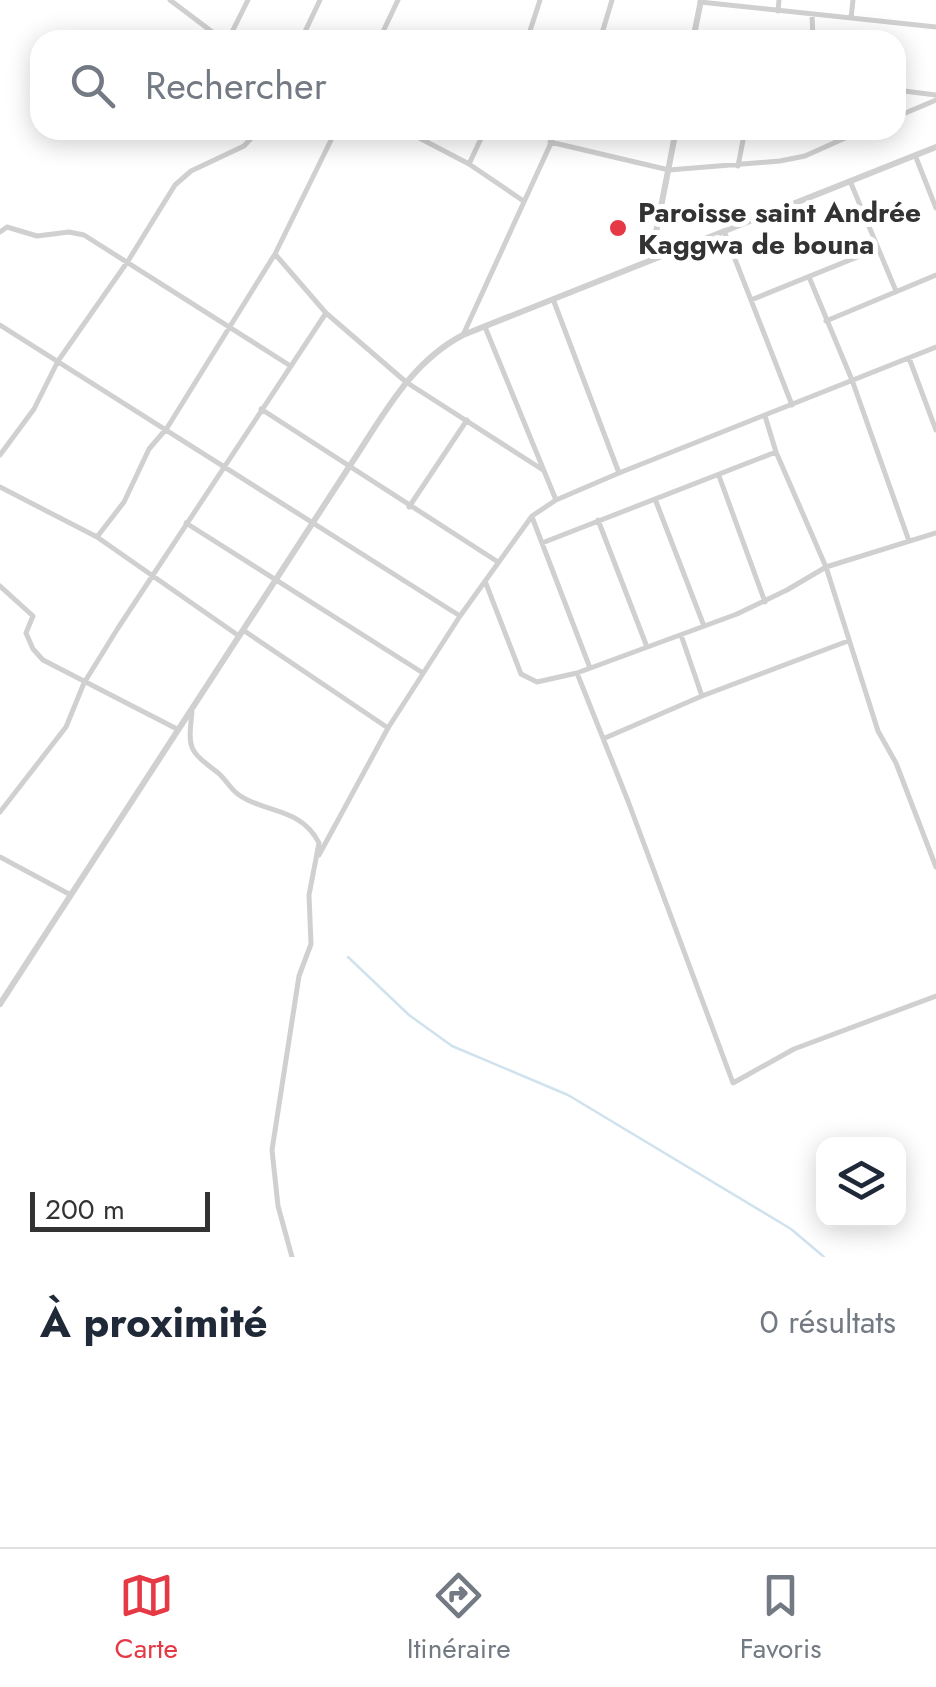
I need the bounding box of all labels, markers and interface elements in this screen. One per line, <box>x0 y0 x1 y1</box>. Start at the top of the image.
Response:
search box <box>30 30 906 140</box>
icon: search <box>65 58 120 113</box>
text: Rechercher <box>145 58 327 113</box>
place label: Paroisse saint Andrée Kaggwa de bouna <box>638 192 921 265</box>
marker: Paroisse saint Andrée Kaggwa de bouna <box>607 217 629 239</box>
map controls <box>816 1137 906 1227</box>
button: layers <box>816 1137 906 1227</box>
scale bar <box>30 1187 210 1232</box>
text: 200 m <box>45 1189 125 1230</box>
text: À proximité <box>40 1292 268 1353</box>
text: 0 résultats <box>760 1299 896 1345</box>
tab: Carte <box>114 1568 178 1669</box>
tab: Itinéraire <box>407 1568 511 1669</box>
tab: Favoris <box>740 1568 822 1669</box>

